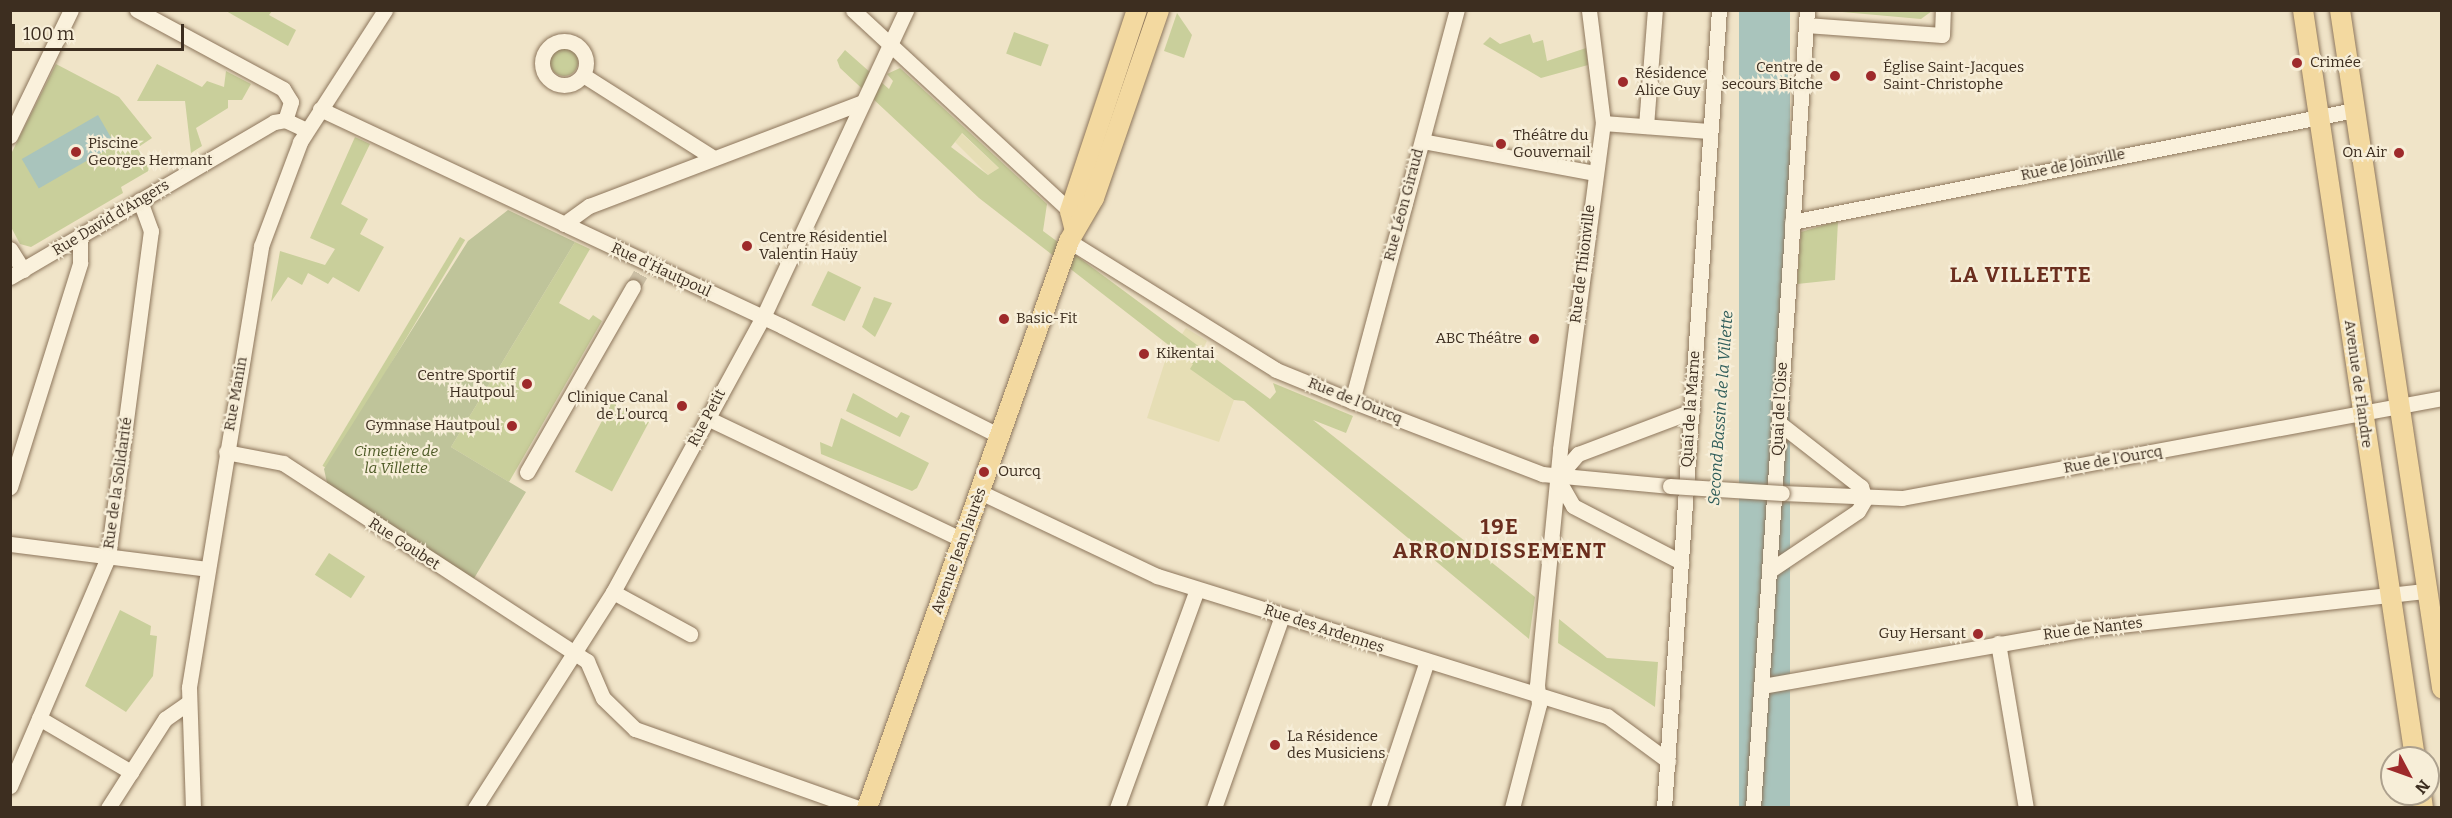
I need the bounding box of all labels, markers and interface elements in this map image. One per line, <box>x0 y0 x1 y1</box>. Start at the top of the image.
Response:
scale bar <box>15 12 188 50</box>
text: 100 m <box>23 23 74 45</box>
marker: Crimée <box>2288 54 2306 72</box>
place label: Crimée <box>2310 54 2361 72</box>
place label: Centre de secours Bitche <box>1722 58 1823 93</box>
place label: Église Saint-Jacques Saint-Christophe <box>1883 58 2024 93</box>
place label: Résidence Alice Guy <box>1635 64 1707 99</box>
marker: Centre de secours Bitche <box>1828 69 1842 83</box>
marker: Église Saint-Jacques Saint-Christophe <box>1864 69 1878 83</box>
marker: Résidence Alice Guy <box>1616 75 1630 89</box>
place label: Théâtre du Gouvernail <box>1513 126 1590 161</box>
place label: Piscine Georges Hermant <box>88 134 213 169</box>
marker: Théâtre du Gouvernail <box>1494 137 1508 151</box>
place label: On Air <box>2342 144 2387 162</box>
marker: Piscine Georges Hermant <box>69 145 83 159</box>
street label: Rue de Joinville <box>2019 145 2127 185</box>
marker: On Air <box>2392 146 2406 160</box>
street label: Rue Léon Giraud <box>1380 147 1428 263</box>
street label: Rue David d'Angers <box>49 176 173 260</box>
street label: Rue de Thionville <box>1567 204 1599 324</box>
place label: Centre Résidentiel Valentin Haüy <box>759 228 887 263</box>
street label: Rue d'Hautpoul <box>608 239 714 301</box>
marker: Centre Résidentiel Valentin Haüy <box>740 239 754 253</box>
district label: LA VILLETTE <box>1950 262 2092 288</box>
place label: Basic-Fit <box>1016 310 1078 328</box>
water label: Second Bassin de la Villette <box>1705 310 1737 506</box>
marker: Basic-Fit <box>997 312 1011 326</box>
street label: Avenue de Flandre <box>2340 319 2376 449</box>
place label: ABC Théâtre <box>1435 330 1522 348</box>
marker: ABC Théâtre <box>1527 332 1541 346</box>
place label: Kikentai <box>1156 345 1214 363</box>
marker: Kikentai <box>1137 347 1151 361</box>
street label: Quai de la Marne <box>1678 350 1704 468</box>
street label: Rue Manin <box>221 356 251 432</box>
street label: Quai de l'Oise <box>1769 362 1791 456</box>
place label: Centre Sportif Hautpoul <box>417 366 515 401</box>
street label: Rue de l'Ourcq <box>1305 374 1405 428</box>
marker: Centre Sportif Hautpoul <box>520 377 534 391</box>
street label: Rue Petit <box>684 386 730 450</box>
place label: Clinique Canal de L'ourcq <box>567 388 668 423</box>
marker: Clinique Canal de L'ourcq <box>673 397 691 415</box>
street label: Rue de la Solidarité <box>100 416 136 550</box>
place label: Gymnase Hautpoul <box>365 417 500 435</box>
marker: Gymnase Hautpoul <box>505 419 519 433</box>
park label: Cimetière de la Villette <box>354 442 438 477</box>
street label: Rue de l'Ourcq <box>2062 442 2164 478</box>
marker: Ourcq <box>975 463 993 481</box>
place label: Ourcq <box>998 463 1041 481</box>
street label: Avenue Jean Jaurès <box>928 485 990 617</box>
street label: Rue Goubet <box>365 514 443 574</box>
district label: 19E ARRONDISSEMENT <box>1393 514 1607 564</box>
street label: Rue des Ardennes <box>1262 601 1386 657</box>
street label: Rue de Nantes <box>2042 614 2144 644</box>
place label: Guy Hersant <box>1879 625 1966 643</box>
marker: Guy Hersant <box>1971 627 1985 641</box>
place label: La Résidence des Musiciens <box>1287 727 1385 762</box>
marker: La Résidence des Musiciens <box>1268 738 1282 752</box>
north arrow <box>2380 746 2440 806</box>
text: N <box>2411 776 2434 798</box>

